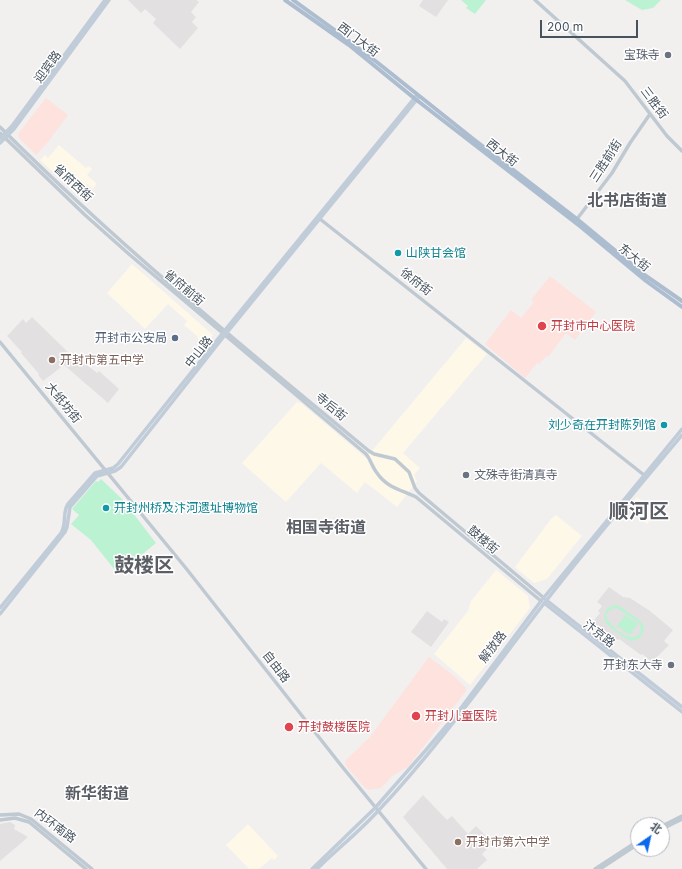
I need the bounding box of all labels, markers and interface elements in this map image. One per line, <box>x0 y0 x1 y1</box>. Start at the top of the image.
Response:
scale bar <box>542 12 640 38</box>
text: 200 m <box>547 19 583 34</box>
street label: 西门大街 <box>334 20 382 60</box>
street label: 迎宾路 <box>32 48 64 86</box>
place label: 宝珠寺 <box>624 48 660 62</box>
marker: 宝珠寺 <box>663 50 673 60</box>
street label: 三胜街 <box>637 84 671 122</box>
street label: 西大街 <box>483 136 521 170</box>
street label: 三胜前街 <box>587 137 625 185</box>
street label: 省府西街 <box>51 161 95 205</box>
district label: 北书店街道 <box>587 191 667 211</box>
street label: 东大街 <box>615 241 653 275</box>
place label: 山陕甘会馆 <box>406 246 466 260</box>
marker: 山陕甘会馆 <box>393 248 403 258</box>
street label: 徐府街 <box>397 265 435 299</box>
street label: 省府前街 <box>161 267 207 309</box>
place label: 开封市中心医院 <box>551 319 635 333</box>
marker: 开封市中心医院 <box>536 320 548 332</box>
place label: 开封市公安局 <box>95 331 167 345</box>
marker: 开封市公安局 <box>170 333 180 343</box>
street label: 中山路 <box>182 333 216 371</box>
place label: 开封市第五中学 <box>60 353 144 367</box>
marker: 开封市第五中学 <box>47 355 57 365</box>
street label: 大纸坊街 <box>42 380 84 426</box>
street label: 寺后街 <box>313 390 349 424</box>
place label: 刘少奇在开封陈列馆 <box>548 418 656 432</box>
marker: 刘少奇在开封陈列馆 <box>659 420 669 430</box>
place label: 文殊寺街清真寺 <box>474 468 558 482</box>
marker: 文殊寺街清真寺 <box>461 470 471 480</box>
district label: 顺河区 <box>609 500 669 524</box>
place label: 开封州桥及汴河遗址博物馆 <box>114 501 258 515</box>
marker: 开封州桥及汴河遗址博物馆 <box>101 503 111 513</box>
district label: 相国寺街道 <box>286 518 366 538</box>
street label: 鼓楼街 <box>465 523 501 557</box>
district label: 鼓楼区 <box>114 554 174 578</box>
street label: 汴京路 <box>580 617 618 651</box>
street label: 解放路 <box>476 628 510 666</box>
street label: 自由路 <box>259 648 293 686</box>
place label: 开封东大寺 <box>603 658 663 672</box>
marker: 开封东大寺 <box>666 660 676 670</box>
place label: 开封儿童医院 <box>425 709 497 723</box>
marker: 开封儿童医院 <box>410 710 422 722</box>
place label: 开封鼓楼医院 <box>298 720 370 734</box>
marker: 开封鼓楼医院 <box>283 721 295 733</box>
district label: 新华街道 <box>65 784 129 804</box>
street label: 内环南路 <box>31 806 79 846</box>
north arrow <box>630 817 670 857</box>
text: 北 <box>648 819 665 837</box>
place label: 开封市第六中学 <box>466 835 550 849</box>
marker: 开封市第六中学 <box>453 837 463 847</box>

